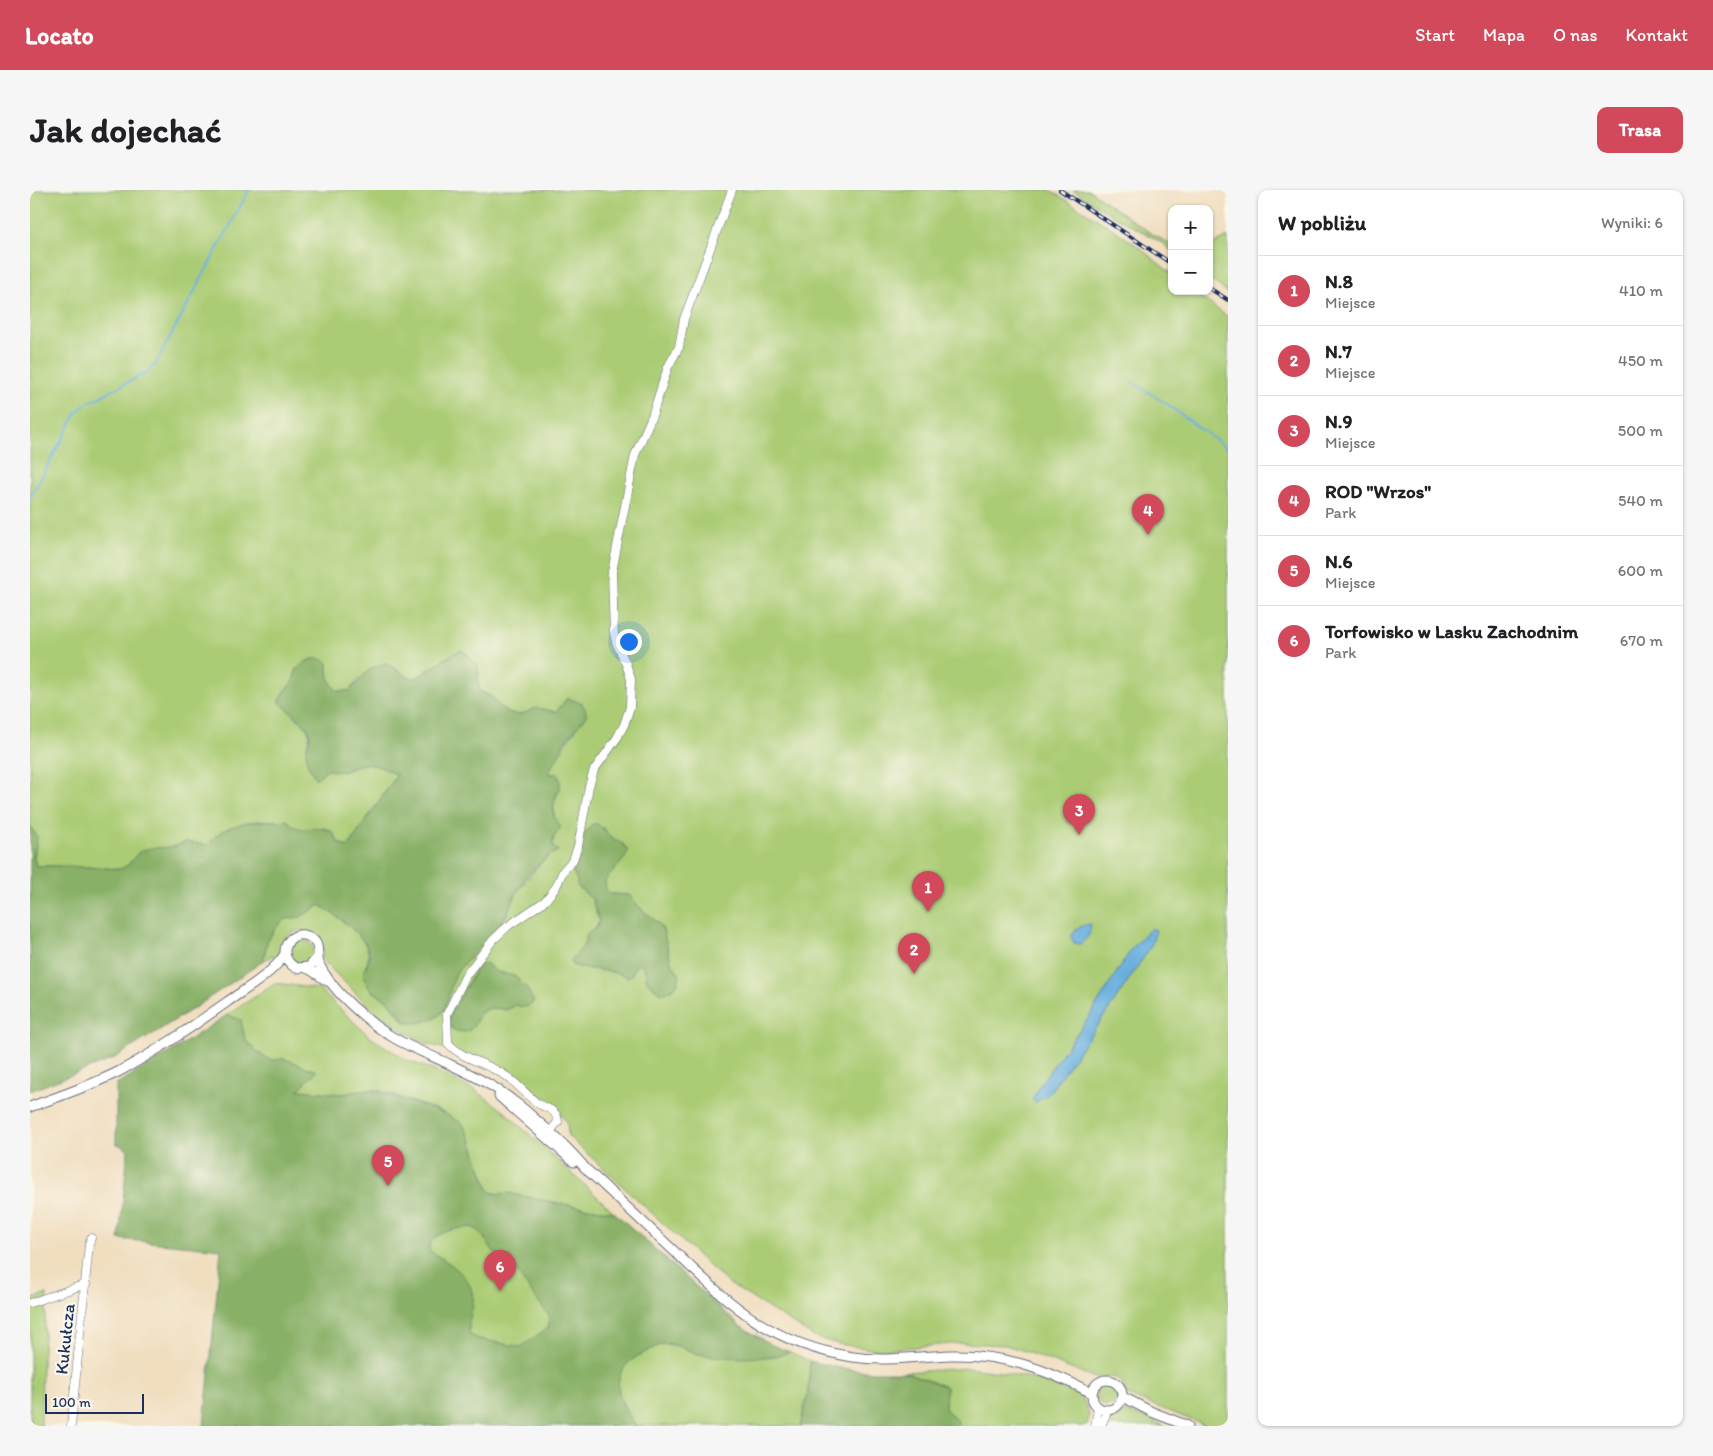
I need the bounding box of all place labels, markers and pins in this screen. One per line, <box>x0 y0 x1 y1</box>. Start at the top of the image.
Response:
pin: 4 <box>1132 494 1164 535</box>
pin: 3 <box>1063 794 1095 835</box>
pin: 1 <box>912 871 944 912</box>
pin: 2 <box>898 933 930 974</box>
pin: 5 <box>372 1145 404 1186</box>
pin: 6 <box>484 1250 516 1291</box>

